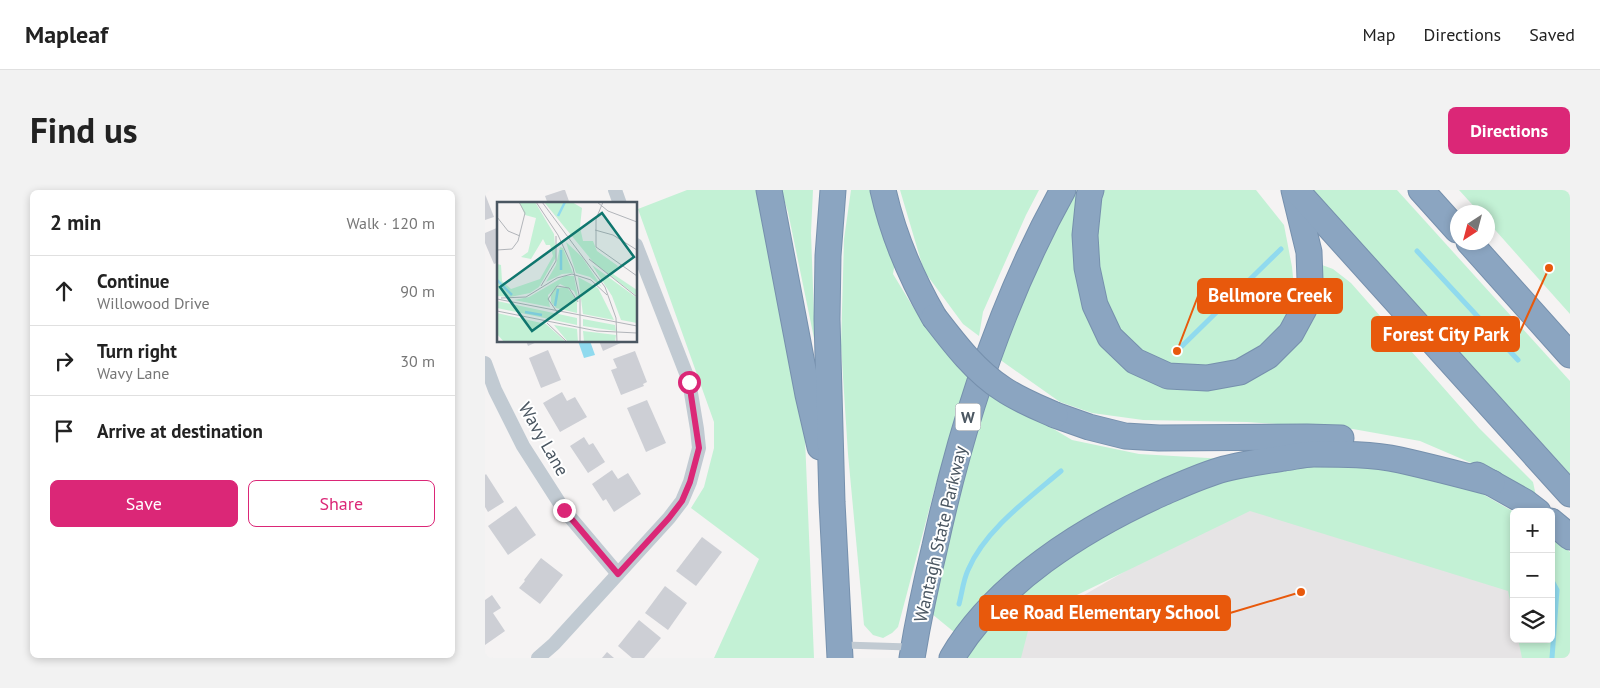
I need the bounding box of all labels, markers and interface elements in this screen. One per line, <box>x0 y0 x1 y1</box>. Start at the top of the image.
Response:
text: Mapleaf <box>25 19 108 50</box>
text: Map <box>1363 23 1395 46</box>
text: Directions <box>1423 23 1501 46</box>
text: Saved <box>1529 23 1575 46</box>
text: Find us <box>30 107 138 153</box>
button: Directions <box>1448 107 1570 154</box>
inset map <box>497 202 637 342</box>
north arrow <box>1450 205 1495 250</box>
text: 2 min <box>50 209 101 236</box>
text: Walk · 120 m <box>346 213 435 233</box>
text: Continue <box>97 269 169 293</box>
icon: ahead <box>50 277 78 305</box>
callout: Bellmore Creek <box>1198 279 1342 313</box>
text: 90 m <box>400 281 435 301</box>
text: Bellmore Creek <box>1208 283 1333 307</box>
text: Willowood Drive <box>97 293 210 313</box>
callout: Forest City Park <box>1372 317 1519 351</box>
text: Forest City Park <box>1383 322 1510 346</box>
text: Turn right <box>97 339 177 363</box>
icon: right <box>50 347 78 375</box>
text: 30 m <box>400 351 435 371</box>
text: Wavy Lane <box>97 363 169 383</box>
route start <box>678 371 701 394</box>
street label: Wavy Lane <box>514 398 574 480</box>
road number: W <box>955 403 981 430</box>
icon: arrive <box>50 417 78 445</box>
text: Arrive at destination <box>97 419 263 443</box>
street label: Wantagh State Parkway <box>909 443 972 624</box>
button: Save <box>50 480 238 527</box>
button: Share <box>248 480 435 527</box>
route end <box>553 499 576 522</box>
map controls <box>1510 508 1555 643</box>
button: + <box>1510 508 1555 553</box>
button: − <box>1510 553 1555 598</box>
callout: Lee Road Elementary School <box>980 596 1230 630</box>
button: layers <box>1510 598 1555 643</box>
text: Lee Road Elementary School <box>990 600 1220 624</box>

